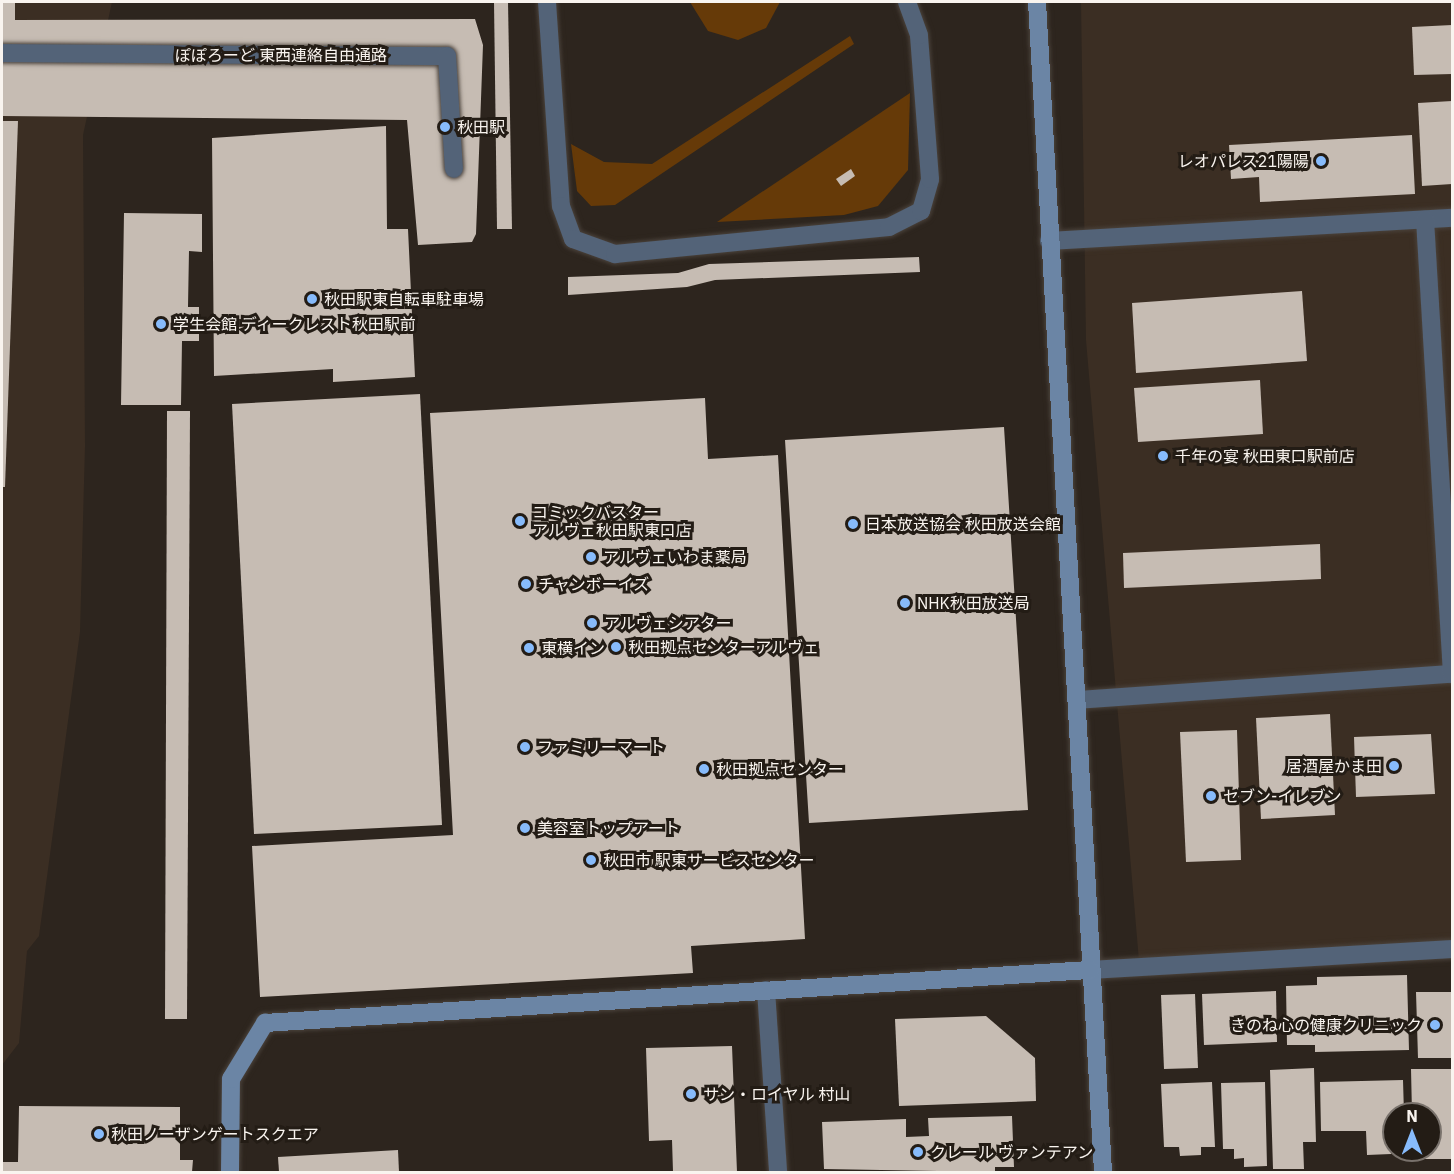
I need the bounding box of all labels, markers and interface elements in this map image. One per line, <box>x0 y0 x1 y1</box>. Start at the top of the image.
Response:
street label: ぽぽろーど 東西連絡自由通路 <box>175 45 387 65</box>
place label: 秋田駅 <box>457 117 505 137</box>
marker: 秋田駅 <box>438 120 452 134</box>
place label: レオパレス21陽陽 <box>1178 151 1309 171</box>
marker: レオパレス21陽陽 <box>1314 154 1328 168</box>
place label: 秋田駅東自転車駐車場 <box>324 289 484 309</box>
marker: 秋田駅東自転車駐車場 <box>305 292 319 306</box>
place label: 学生会館 ディークレスト秋田駅前 <box>173 314 417 334</box>
marker: 学生会館 ディークレスト秋田駅前 <box>154 317 168 331</box>
place label: 千年の宴 秋田東口駅前店 <box>1175 446 1355 466</box>
marker: 千年の宴 秋田東口駅前店 <box>1156 449 1170 463</box>
place label: コミックバスター アルヴェ秋田駅東口店 <box>532 502 692 540</box>
marker: コミックバスター アルヴェ秋田駅東口店 <box>513 514 527 528</box>
place label: 日本放送協会 秋田放送会館 <box>865 514 1061 534</box>
marker: 日本放送協会 秋田放送会館 <box>846 517 860 531</box>
place label: アルヴェいわま薬局 <box>603 547 747 567</box>
marker: アルヴェいわま薬局 <box>584 550 598 564</box>
place label: チャンボーイズ <box>538 574 650 594</box>
marker: チャンボーイズ <box>519 577 533 591</box>
place label: NHK秋田放送局 <box>917 593 1030 613</box>
marker: NHK秋田放送局 <box>898 596 912 610</box>
place label: アルヴェシアター <box>604 613 732 633</box>
marker: アルヴェシアター <box>585 616 599 630</box>
place label: 秋田拠点センターアルヴェ <box>628 637 820 657</box>
place label: 東横イン <box>541 638 605 658</box>
marker: 秋田拠点センターアルヴェ <box>609 640 623 654</box>
marker: 東横イン <box>522 641 536 655</box>
place label: ファミリーマート <box>537 737 665 757</box>
marker: ファミリーマート <box>518 740 532 754</box>
place label: 居酒屋かま田 <box>1286 756 1382 776</box>
place label: 秋田拠点センター <box>716 759 844 779</box>
marker: 居酒屋かま田 <box>1387 759 1401 773</box>
marker: 秋田拠点センター <box>697 762 711 776</box>
place label: セブン-イレブン <box>1223 786 1341 806</box>
marker: セブン-イレブン <box>1204 789 1218 803</box>
place label: 美容室トップアート <box>537 818 680 838</box>
marker: 美容室トップアート <box>518 821 532 835</box>
place label: 秋田市 駅東サービスセンター <box>603 850 815 870</box>
marker: 秋田市 駅東サービスセンター <box>584 853 598 867</box>
place label: きのね心の健康クリニック <box>1230 1015 1422 1035</box>
marker: きのね心の健康クリニック <box>1426 1016 1444 1034</box>
place label: サン・ロイヤル 村山 <box>703 1084 851 1104</box>
marker: サン・ロイヤル 村山 <box>684 1087 698 1101</box>
north arrow <box>1382 1102 1442 1162</box>
text: N <box>1406 1106 1418 1126</box>
place label: 秋田ノーザンゲートスクエア <box>111 1124 319 1144</box>
marker: 秋田ノーザンゲートスクエア <box>92 1127 106 1141</box>
place label: クレール ヴァンテアン <box>930 1142 1094 1162</box>
marker: クレール ヴァンテアン <box>911 1145 925 1159</box>

